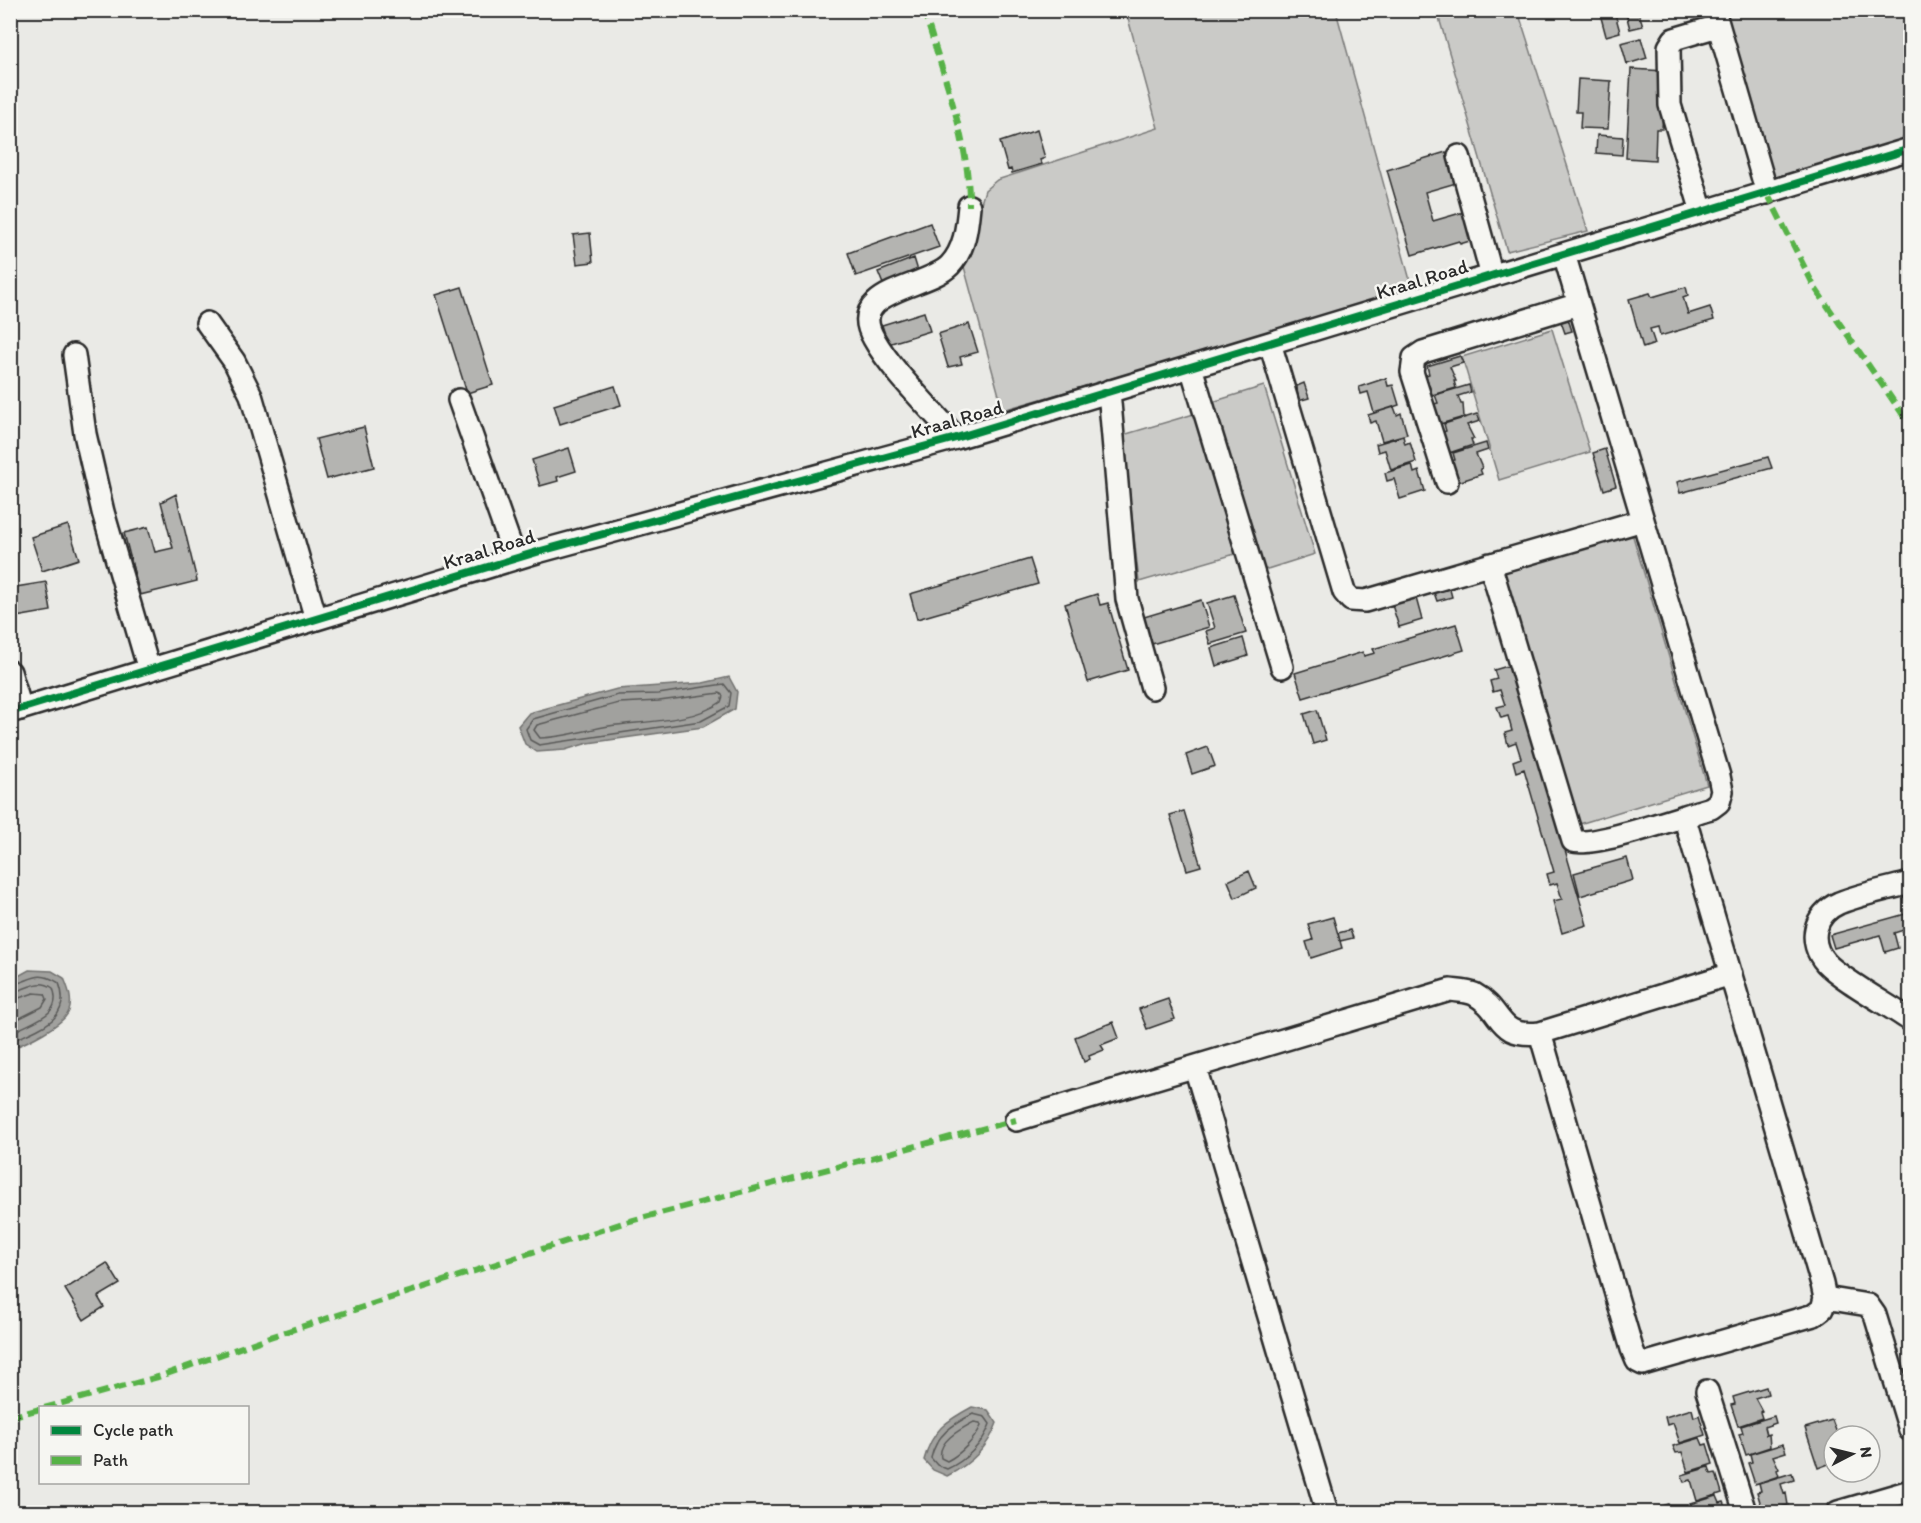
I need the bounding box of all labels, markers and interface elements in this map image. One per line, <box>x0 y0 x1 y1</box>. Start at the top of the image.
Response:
street label: Kraal Road <box>1373 254 1471 304</box>
street label: Kraal Road <box>908 394 1006 444</box>
street label: Kraal Road <box>440 524 538 574</box>
legend <box>39 1406 249 1484</box>
text: Cycle path <box>93 1419 174 1441</box>
north arrow <box>1822 1424 1882 1484</box>
text: N <box>1856 1446 1876 1459</box>
text: Path <box>93 1449 128 1471</box>

